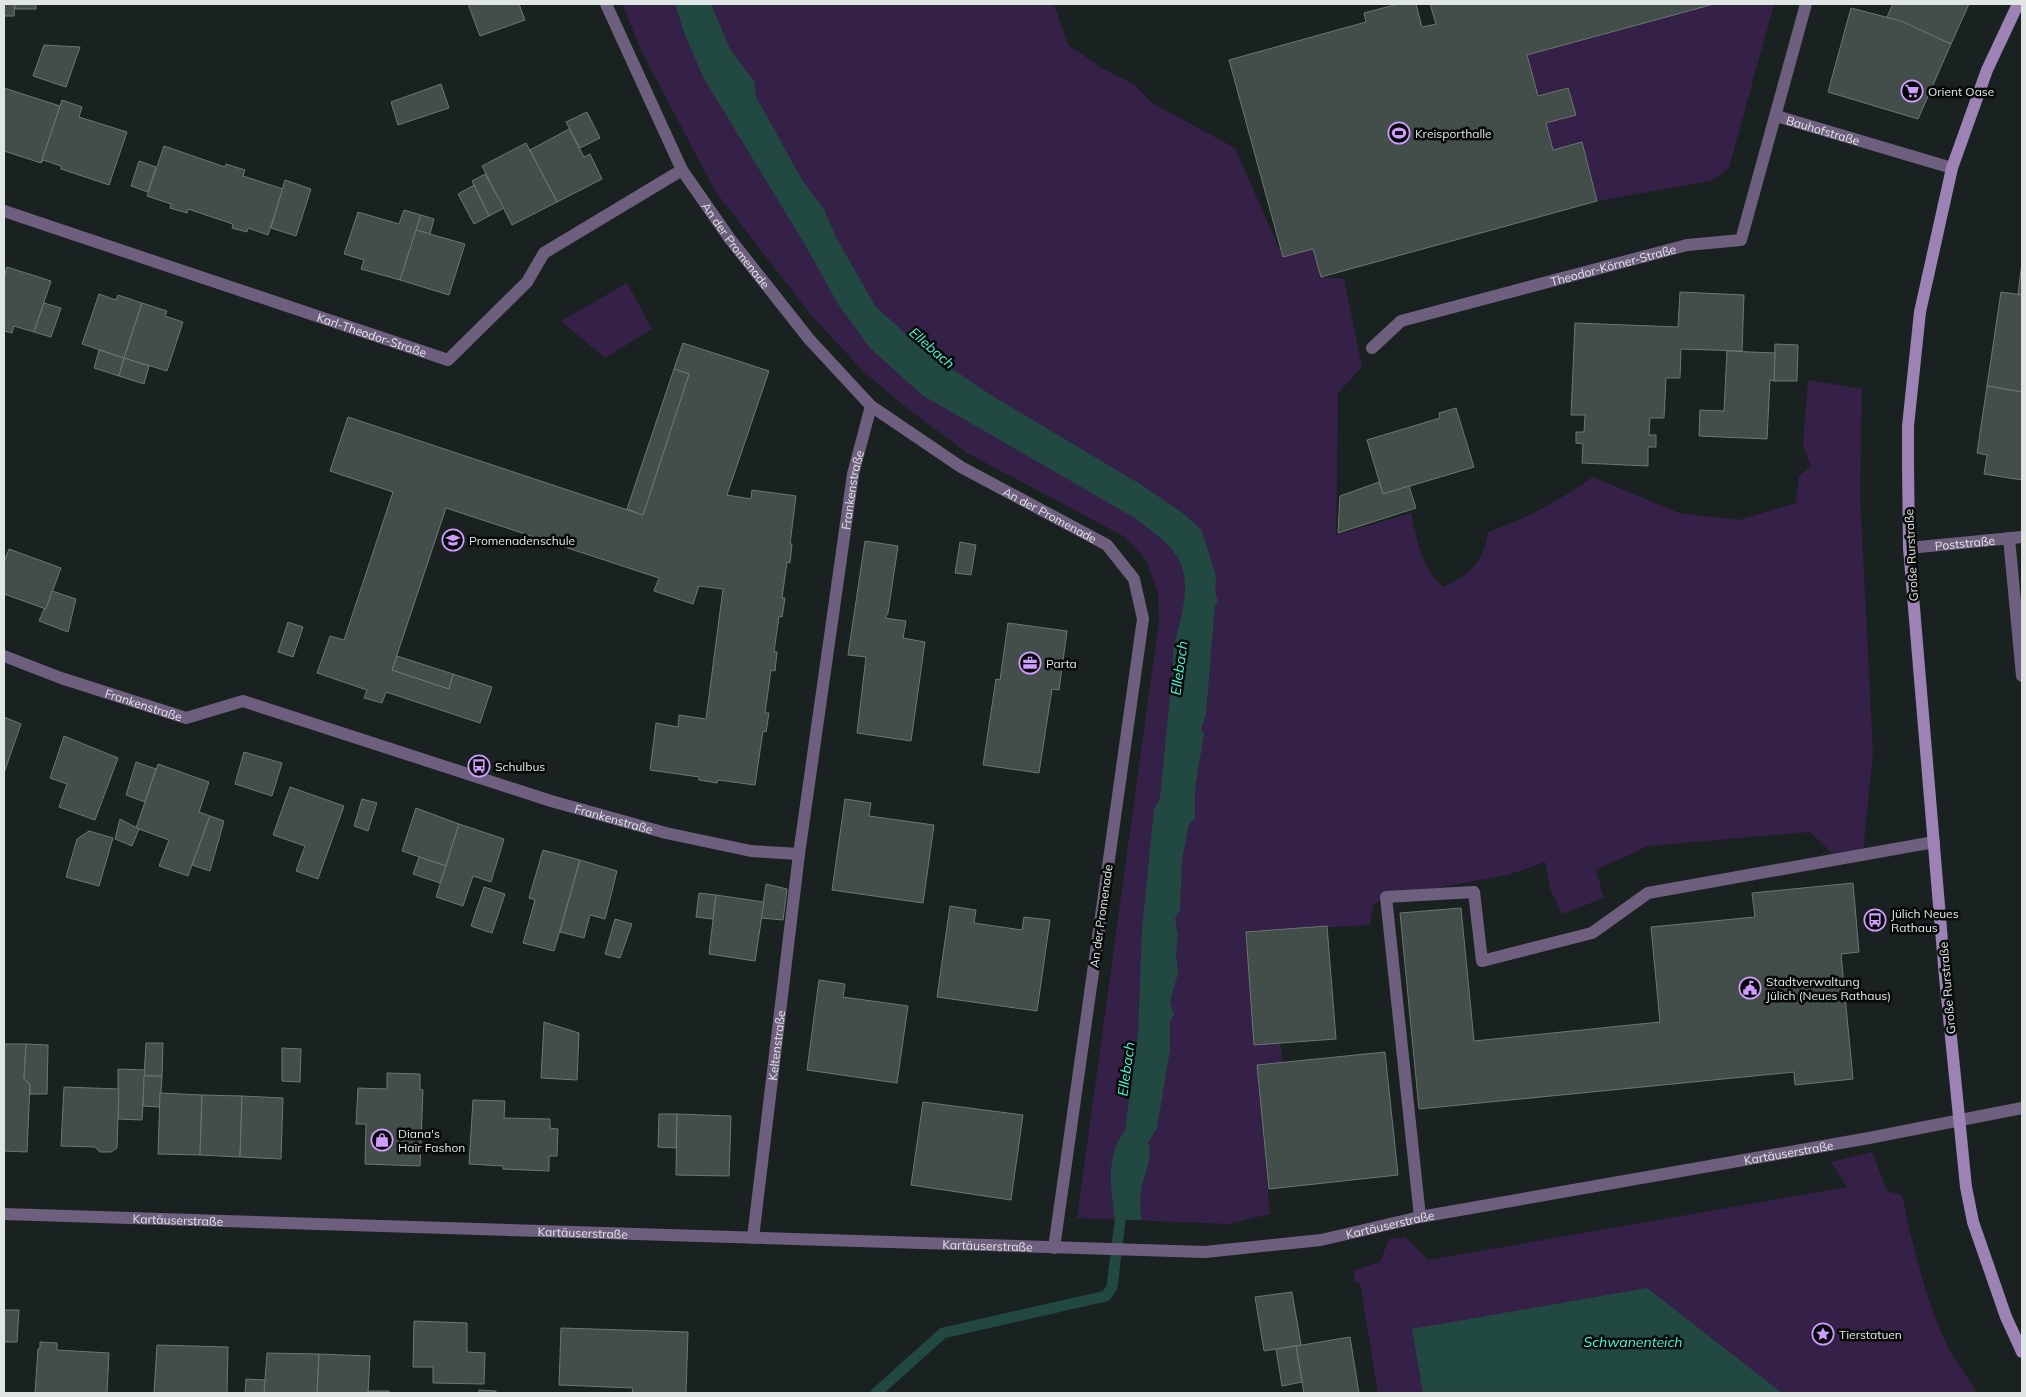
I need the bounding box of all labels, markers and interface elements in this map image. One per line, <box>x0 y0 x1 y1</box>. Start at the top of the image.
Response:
supermarket icon: Orient Oase <box>1900 79 1924 103</box>
place label: Orient Oase <box>1928 84 1994 99</box>
street label: Bauhofstraße <box>1784 112 1862 148</box>
sports icon: Kreisporthalle <box>1387 121 1411 145</box>
place label: Kreisporthalle <box>1415 126 1492 141</box>
street label: An der Promenade <box>699 199 773 291</box>
street label: Theodor-Körner-Straße <box>1548 241 1678 289</box>
street label: Karl-Theodor-Straße <box>315 309 429 360</box>
water label: Ellebach <box>906 323 958 373</box>
street label: Frankenstraße <box>838 448 867 531</box>
street label: An der Promenade <box>1001 483 1099 546</box>
street label: Große Rurstraße <box>1901 508 1921 602</box>
school or university icon: Promenadenschule <box>441 528 465 552</box>
street label: Poststraße <box>1934 532 1995 553</box>
place label: Promenadenschule <box>469 533 575 548</box>
water label: Ellebach <box>1166 640 1192 696</box>
office icon: Parta <box>1018 651 1042 675</box>
place label: Parta <box>1046 656 1077 671</box>
street label: Frankenstraße <box>103 685 184 724</box>
bus stop icon: Schulbus <box>467 754 491 778</box>
place label: Schulbus <box>495 759 545 774</box>
street label: Frankenstraße <box>573 800 655 837</box>
street label: An der Promenade <box>1086 863 1116 969</box>
place label: Jülich Neues Rathaus <box>1891 906 1959 935</box>
bus stop icon: Jülich Neues Rathaus <box>1863 908 1887 932</box>
street label: Große Rurstraße <box>1936 941 1958 1035</box>
place label: Stadtverwaltung Jülich (Neues Rathaus) <box>1766 974 1891 1003</box>
public building icon: Stadtverwaltung Jülich (Neues Rathaus) <box>1738 976 1762 1000</box>
street label: Keltenstraße <box>764 1010 788 1081</box>
water label: Ellebach <box>1113 1041 1139 1097</box>
place label: Diana's Hair Fashon <box>398 1126 465 1155</box>
shop icon: Diana's Hair Fashon <box>370 1128 394 1152</box>
street label: Kartäuserstraße <box>1743 1137 1834 1167</box>
street label: Kartäuserstraße <box>1344 1207 1435 1242</box>
street label: Kartäuserstraße <box>133 1211 223 1228</box>
street label: Kartäuserstraße <box>537 1223 628 1241</box>
street label: Kartäuserstraße <box>942 1236 1033 1254</box>
place icon: Tierstatuen <box>1811 1322 1835 1346</box>
place label: Tierstatuen <box>1839 1327 1902 1342</box>
water label: Schwanenteich <box>1583 1333 1683 1351</box>

